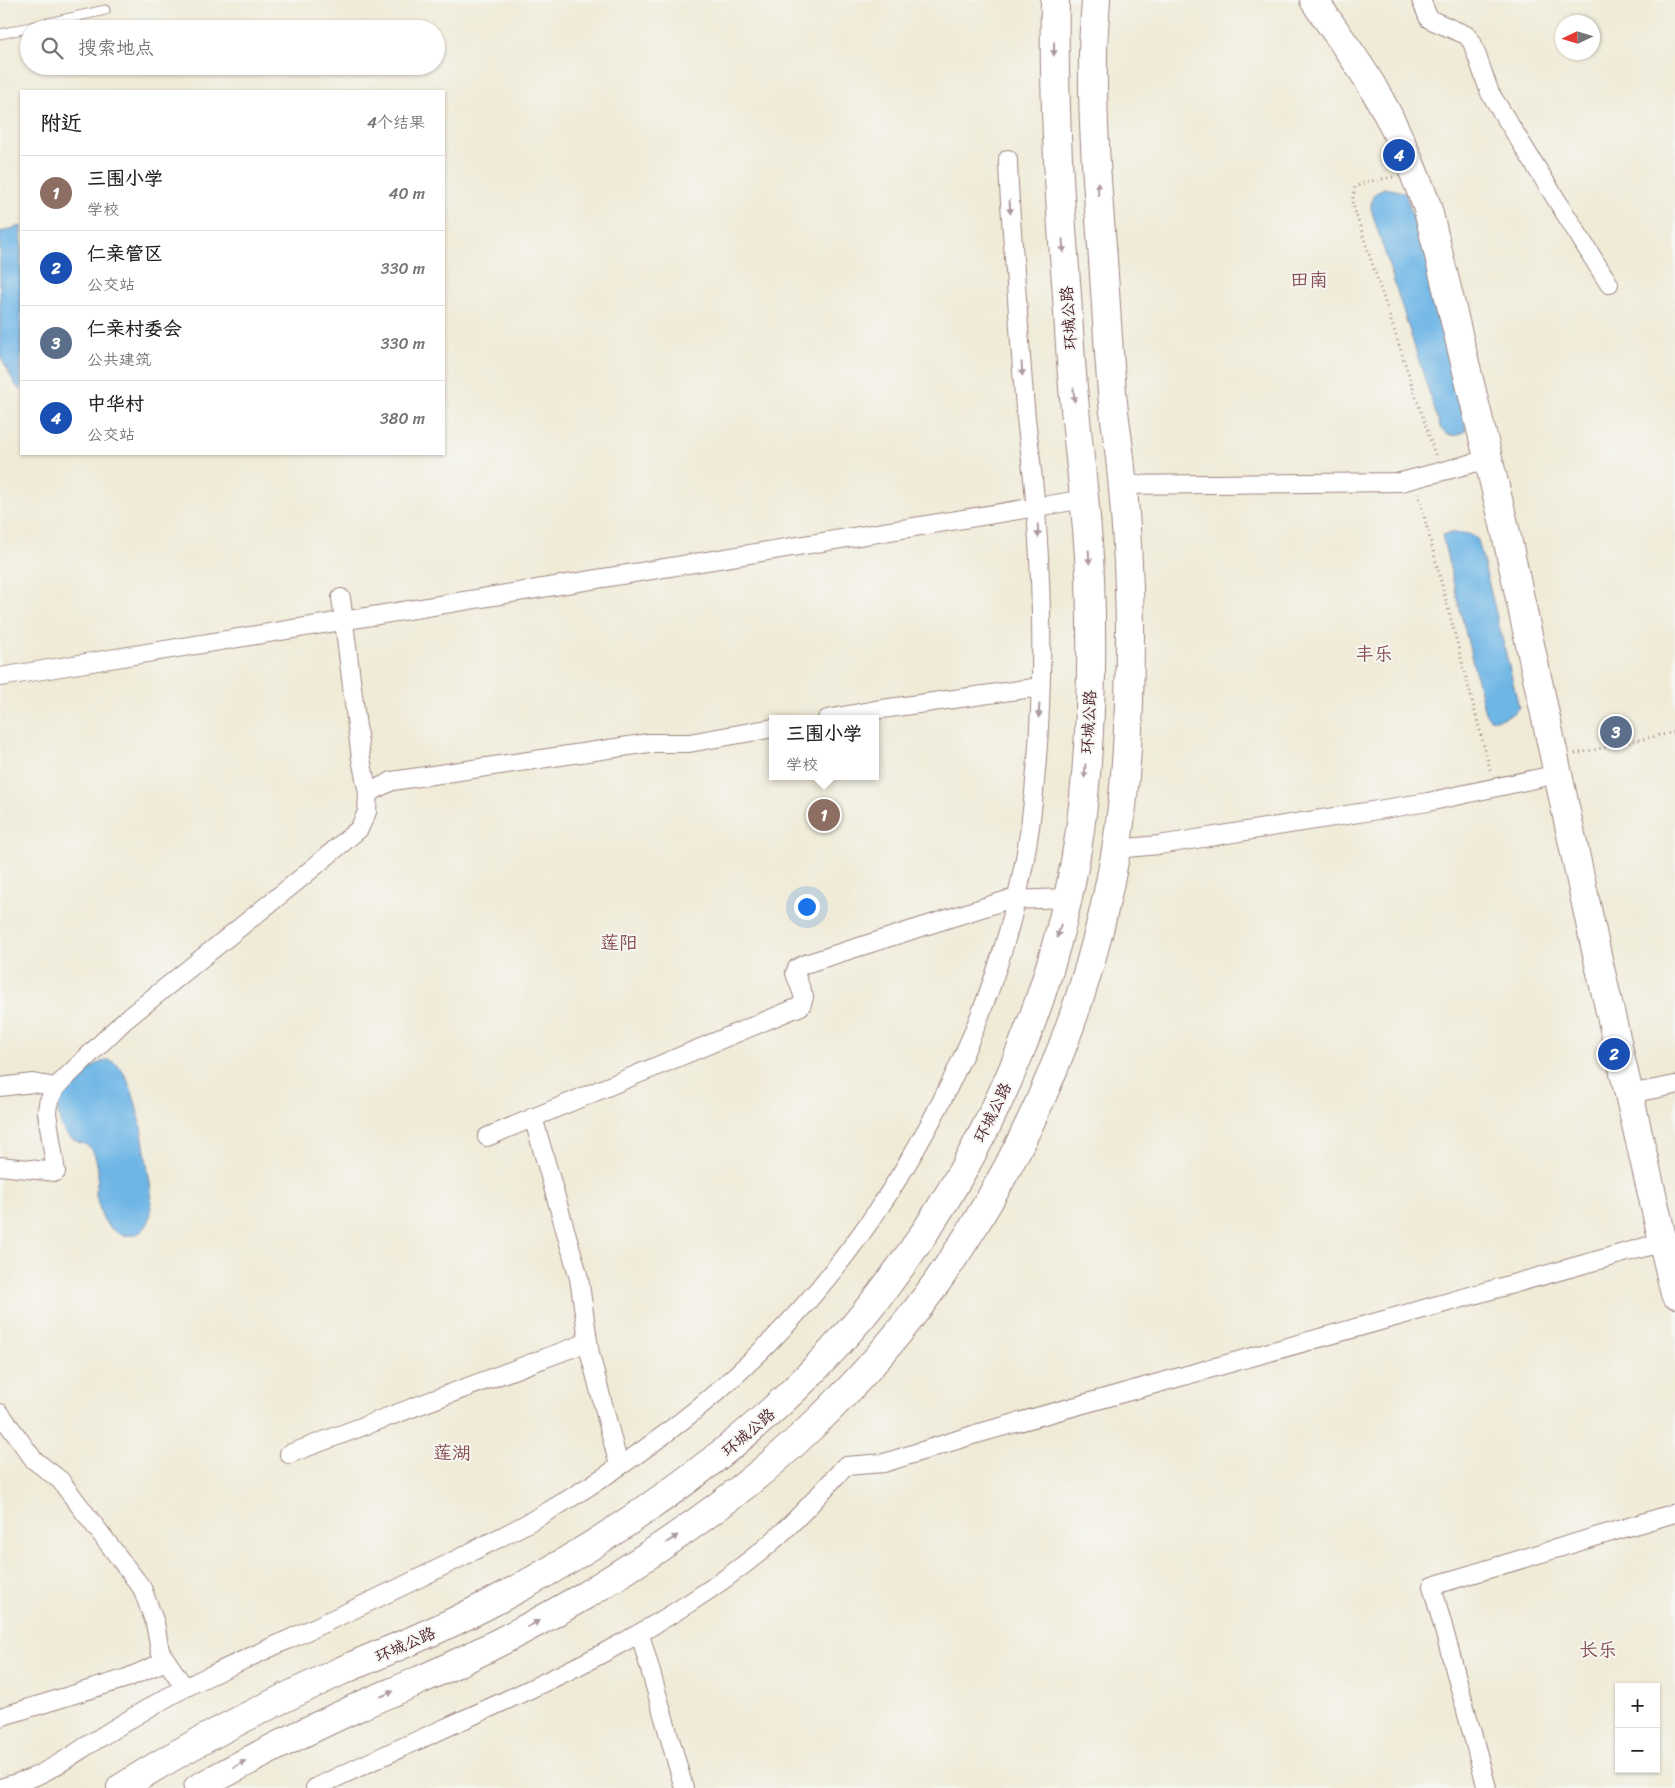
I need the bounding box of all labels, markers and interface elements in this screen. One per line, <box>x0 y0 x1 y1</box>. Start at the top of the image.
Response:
north arrow <box>1555 15 1600 60</box>
search box <box>20 20 445 75</box>
text: 搜索地点 <box>78 31 154 64</box>
icon: search <box>38 34 66 62</box>
one-way arrow <box>1050 41 1058 57</box>
text: 附近 <box>40 104 82 142</box>
text: 4个结果 <box>367 108 425 137</box>
pin: 4 <box>1383 136 1415 174</box>
text: 三围小学 <box>87 162 163 195</box>
text: 1 <box>53 179 59 208</box>
text: 40 m <box>388 179 425 208</box>
one-way arrow <box>1093 181 1101 197</box>
text: 学校 <box>87 195 119 224</box>
one-way arrow <box>1007 200 1015 216</box>
text: 仁亲管区 <box>87 237 163 270</box>
one-way arrow <box>1059 238 1067 254</box>
text: 2 <box>51 254 61 283</box>
text: 330 m <box>381 254 425 283</box>
district label: 田南 <box>1290 263 1328 296</box>
text: 公交站 <box>87 270 135 299</box>
street label: 环城公路 <box>1052 285 1085 351</box>
text: 仁亲村委会 <box>87 312 182 345</box>
text: 3 <box>52 329 60 358</box>
text: 330 m <box>381 329 425 358</box>
text: 公共建筑 <box>87 345 151 374</box>
one-way arrow <box>1019 362 1027 378</box>
text: 中华村 <box>87 387 144 420</box>
one-way arrow <box>1070 387 1078 403</box>
text: 4 <box>51 404 61 433</box>
text: 380 m <box>380 404 425 433</box>
text: 公交站 <box>87 420 135 449</box>
one-way arrow <box>1034 523 1042 539</box>
one-way arrow <box>1085 549 1093 565</box>
district label: 丰乐 <box>1355 637 1393 670</box>
street label: 环城公路 <box>1072 689 1105 755</box>
one-way arrow <box>1035 703 1043 719</box>
pin: 3 <box>1600 713 1632 751</box>
popup <box>769 715 879 780</box>
text: 三围小学 <box>786 717 862 750</box>
text: 学校 <box>786 750 818 779</box>
one-way arrow <box>1081 764 1089 780</box>
pin: 1 <box>808 796 840 834</box>
your location <box>794 894 820 920</box>
one-way arrow <box>1055 924 1063 939</box>
district label: 莲阳 <box>600 926 638 959</box>
pin: 2 <box>1598 1035 1630 1073</box>
street label: 环城公路 <box>965 1077 1020 1147</box>
street label: 环城公路 <box>715 1400 782 1464</box>
district label: 莲湖 <box>433 1436 471 1469</box>
one-way arrow <box>665 1534 678 1544</box>
street label: 环城公路 <box>370 1618 440 1671</box>
one-way arrow <box>526 1620 541 1628</box>
district label: 长乐 <box>1579 1633 1617 1666</box>
map controls <box>1615 1683 1660 1773</box>
button: + <box>1615 1683 1660 1728</box>
one-way arrow <box>380 1690 395 1698</box>
button: − <box>1615 1728 1660 1773</box>
one-way arrow <box>234 1760 247 1769</box>

